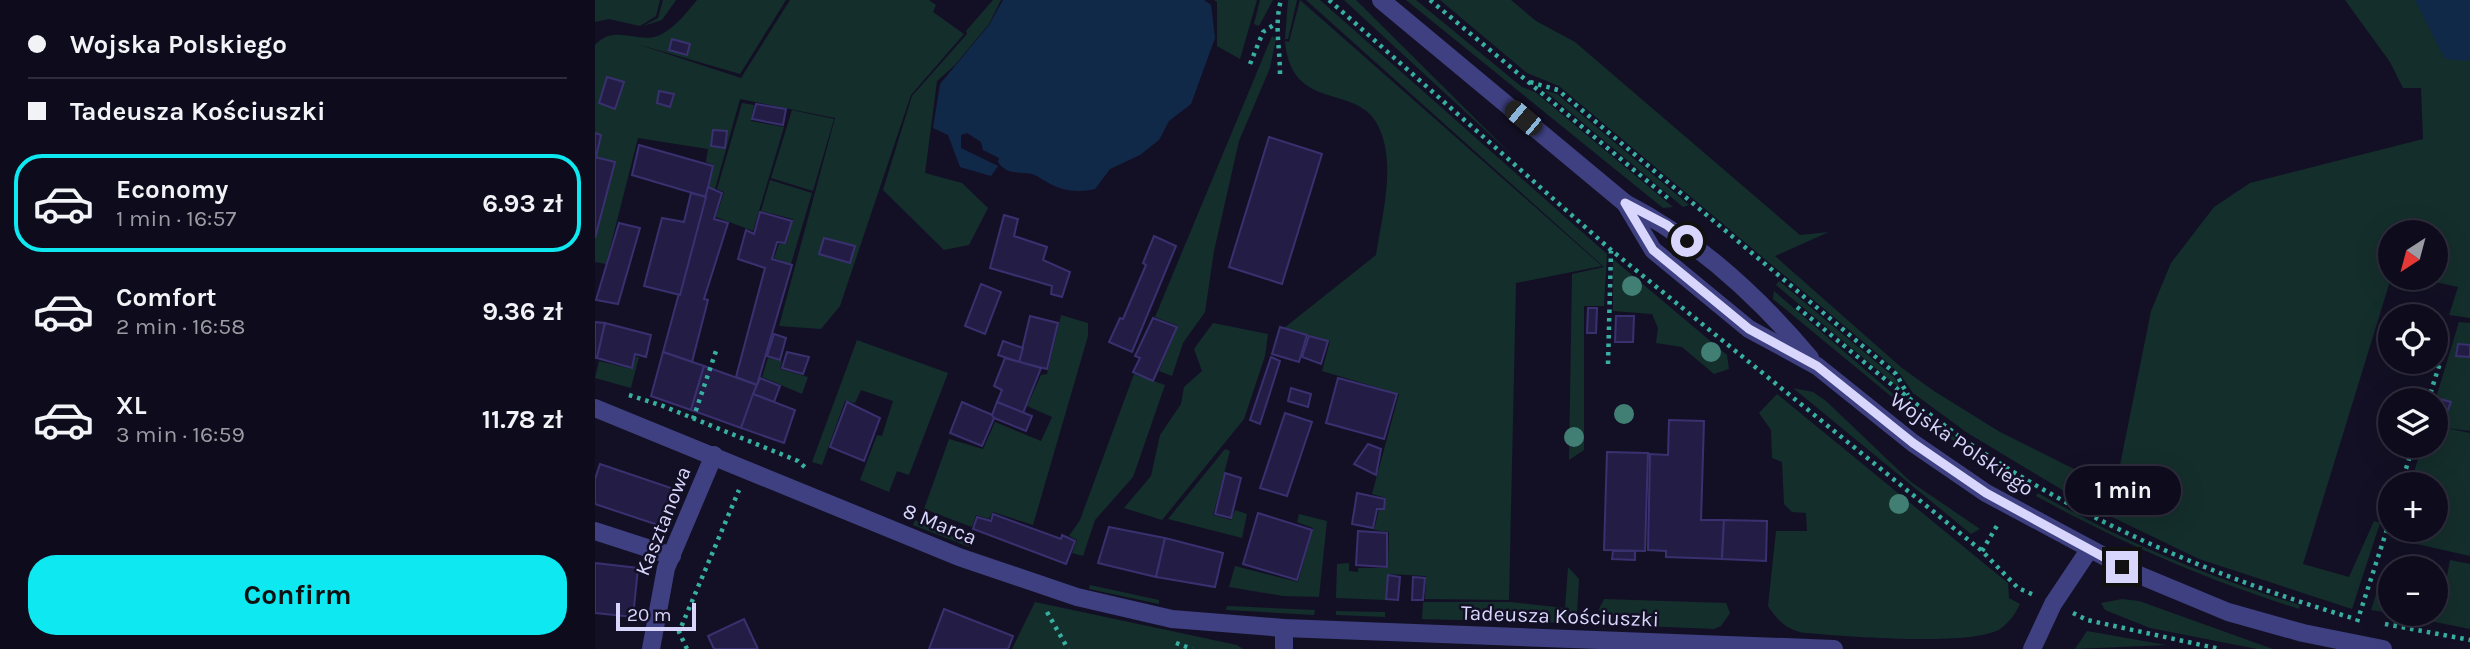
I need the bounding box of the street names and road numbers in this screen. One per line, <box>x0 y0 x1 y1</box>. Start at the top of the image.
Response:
street label: Wojska Polskiego <box>1886 387 2038 501</box>
street label: Kasztanowa <box>630 463 696 579</box>
street label: 8 Marca <box>900 498 980 550</box>
street label: Tadeusza Kościuszki <box>1461 601 1659 631</box>

